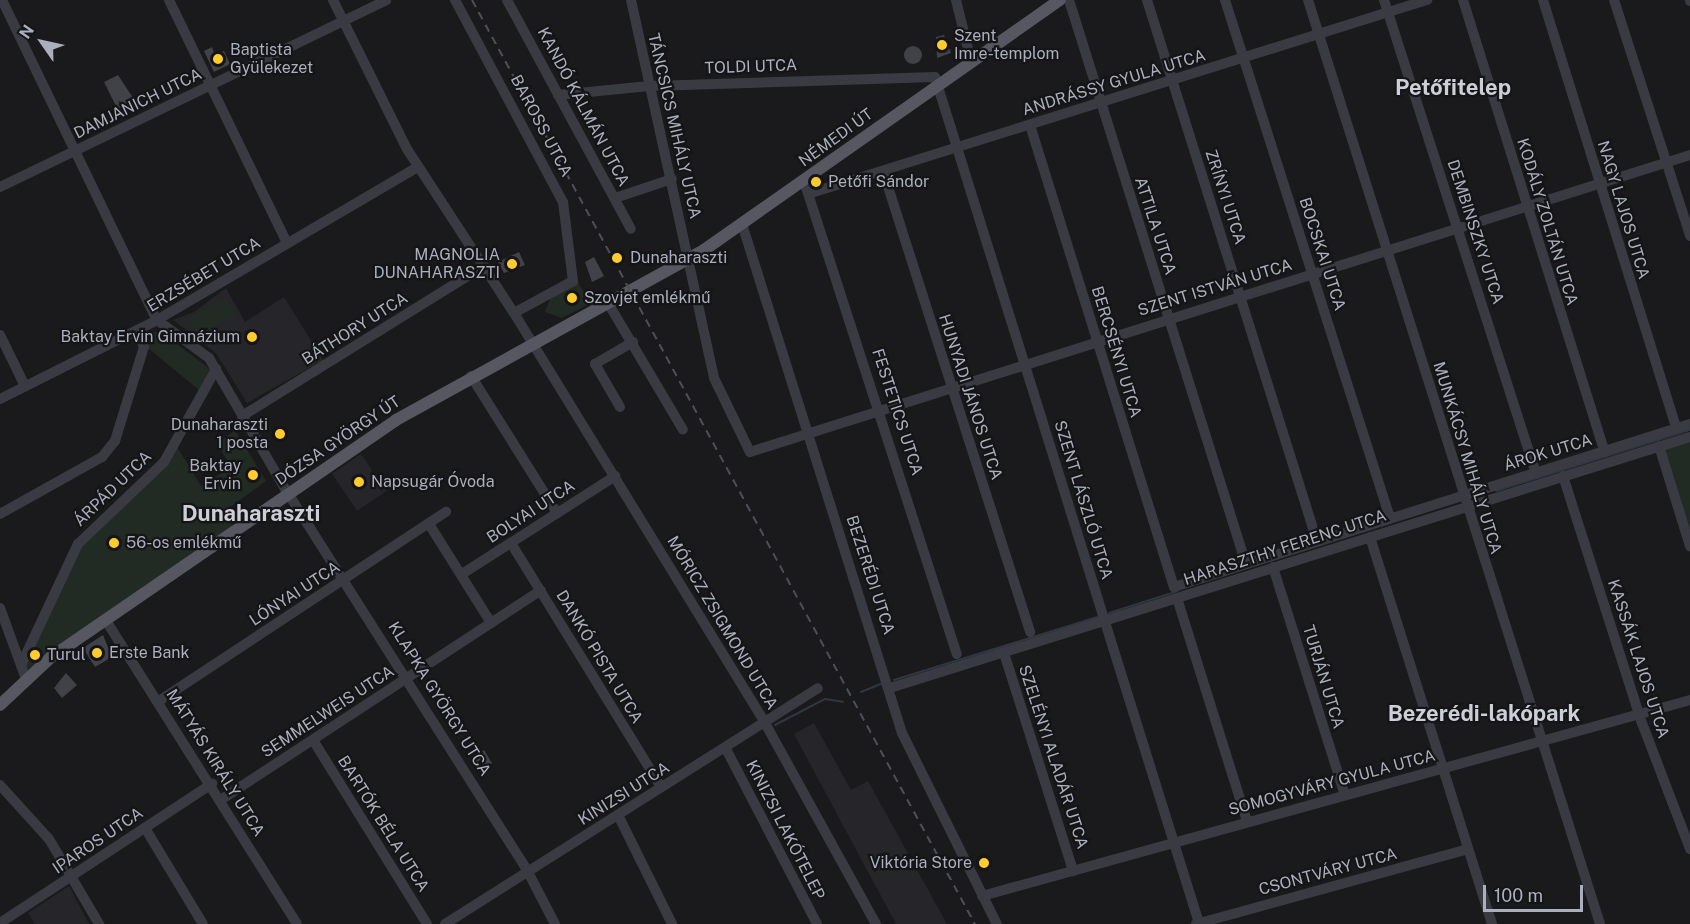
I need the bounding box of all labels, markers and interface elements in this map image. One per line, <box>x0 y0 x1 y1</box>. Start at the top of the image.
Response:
north arrow <box>12 12 72 72</box>
text: N <box>15 21 38 42</box>
street label: KANDÓ KÁLMÁN UTCA <box>533 24 633 190</box>
place label: Szent Imre-templom <box>954 26 1059 64</box>
street label: TÁNCSICS MIHÁLY UTCA <box>643 31 705 221</box>
marker: Szent Imre-templom <box>935 38 949 52</box>
place label: Baptista Gyülekezet <box>230 40 313 78</box>
street label: ANDRÁSSY GYULA UTCA <box>1020 46 1208 120</box>
marker: Baptista Gyülekezet <box>211 52 225 66</box>
street label: TOLDI UTCA <box>704 56 798 78</box>
street label: DAMJANICH UTCA <box>71 65 205 143</box>
street label: BAROSS UTCA <box>506 72 576 180</box>
district label: Petőfitelep <box>1395 75 1511 101</box>
street label: NÉMEDI ÚT <box>795 105 877 171</box>
street label: KODÁLY ZOLTÁN UTCA <box>1512 136 1582 308</box>
street label: NAGY LAJOS UTCA <box>1593 138 1653 282</box>
street label: ZRÍNYI UTCA <box>1201 147 1249 247</box>
street label: DEMBINSZKY UTCA <box>1443 157 1507 307</box>
place label: Petőfi Sándor <box>828 172 929 192</box>
marker: Petőfi Sándor <box>809 175 823 189</box>
street label: ATTILA UTCA <box>1130 175 1180 277</box>
street label: BOCSKAI UTCA <box>1295 195 1349 313</box>
street label: ERZSÉBET UTCA <box>144 234 264 316</box>
place label: MAGNOLIA DUNAHARASZTI <box>373 245 500 283</box>
place label: Dunaharaszti <box>630 248 727 268</box>
marker: Dunaharaszti <box>608 249 626 267</box>
street label: SZENT ISTVÁN UTCA <box>1136 255 1294 321</box>
marker: MAGNOLIA DUNAHARASZTI <box>505 257 519 271</box>
street label: BERCSÉNYI UTCA <box>1087 284 1145 420</box>
place label: Szovjet emlékmű <box>584 288 711 308</box>
street label: BÁTHORY UTCA <box>299 289 411 369</box>
marker: Szovjet emlékmű <box>565 291 579 305</box>
street label: HUNYADI JÁNOS UTCA <box>934 312 1006 482</box>
place label: Baktay Ervin Gimnázium <box>60 327 240 347</box>
marker: Baktay Ervin Gimnázium <box>245 330 259 344</box>
street label: FESTETICS UTCA <box>867 346 927 478</box>
street label: MUNKÁCSY MIHÁLY UTCA <box>1428 359 1506 557</box>
street label: DÓZSA GYÖRGY ÚT <box>272 392 404 490</box>
place label: Dunaharaszti 1 posta <box>171 415 268 453</box>
street label: SZENT LÁSZLÓ UTCA <box>1050 418 1116 582</box>
marker: Dunaharaszti 1 posta <box>273 427 287 441</box>
street label: ÁROK UTCA <box>1502 430 1594 476</box>
street label: ÁRPÁD UTCA <box>70 447 156 531</box>
place label: Baktay Ervin <box>189 456 241 494</box>
marker: Baktay Ervin <box>246 468 260 482</box>
place label: Napsugár Óvoda <box>371 472 494 492</box>
marker: Napsugár Óvoda <box>352 475 366 489</box>
street label: BOLYAI UTCA <box>483 476 579 548</box>
district label: Dunaharaszti <box>182 501 320 527</box>
street label: HARASZTHY FERENC UTCA <box>1181 506 1389 590</box>
street label: BEZERÉDI UTCA <box>842 513 898 637</box>
place label: 56-os emlékmű <box>126 533 242 553</box>
street label: MÓRICZ ZSIGMOND UTCA <box>663 533 781 713</box>
marker: 56-os emlékmű <box>107 536 121 550</box>
street label: LÓNYAI UTCA <box>246 558 344 630</box>
street label: KASSÁK LAJOS UTCA <box>1603 577 1673 741</box>
street label: DANKÓ PISTA UTCA <box>552 587 646 727</box>
street label: KLAPKA GYÖRGY UTCA <box>384 618 494 780</box>
street label: TURJÁN UTCA <box>1298 623 1348 731</box>
place label: Erste Bank <box>109 643 190 663</box>
place label: Turul <box>47 645 85 665</box>
marker: Erste Bank <box>90 646 104 660</box>
marker: Turul <box>28 648 42 662</box>
street label: SEMMELWEIS UTCA <box>258 662 398 762</box>
street label: SZELÉNYI ALADÁR UTCA <box>1014 663 1092 851</box>
street label: MÁTYÁS KIRÁLY UTCA <box>162 686 268 840</box>
district label: Bezerédi-lakópark <box>1388 701 1580 727</box>
street label: SOMOGYVÁRY GYULA UTCA <box>1226 746 1438 820</box>
street label: BARTÓK BÉLA UTCA <box>333 752 433 896</box>
street label: KINIZSI LAKÓTELEP <box>742 757 828 903</box>
street label: KINIZSI UTCA <box>575 758 673 830</box>
street label: IPAROS UTCA <box>49 804 147 878</box>
street label: CSONTVÁRY UTCA <box>1257 844 1399 900</box>
place label: Viktória Store <box>870 853 972 873</box>
marker: Viktória Store <box>977 856 991 870</box>
scale bar <box>1486 873 1586 911</box>
text: 100 m <box>1494 885 1543 906</box>

